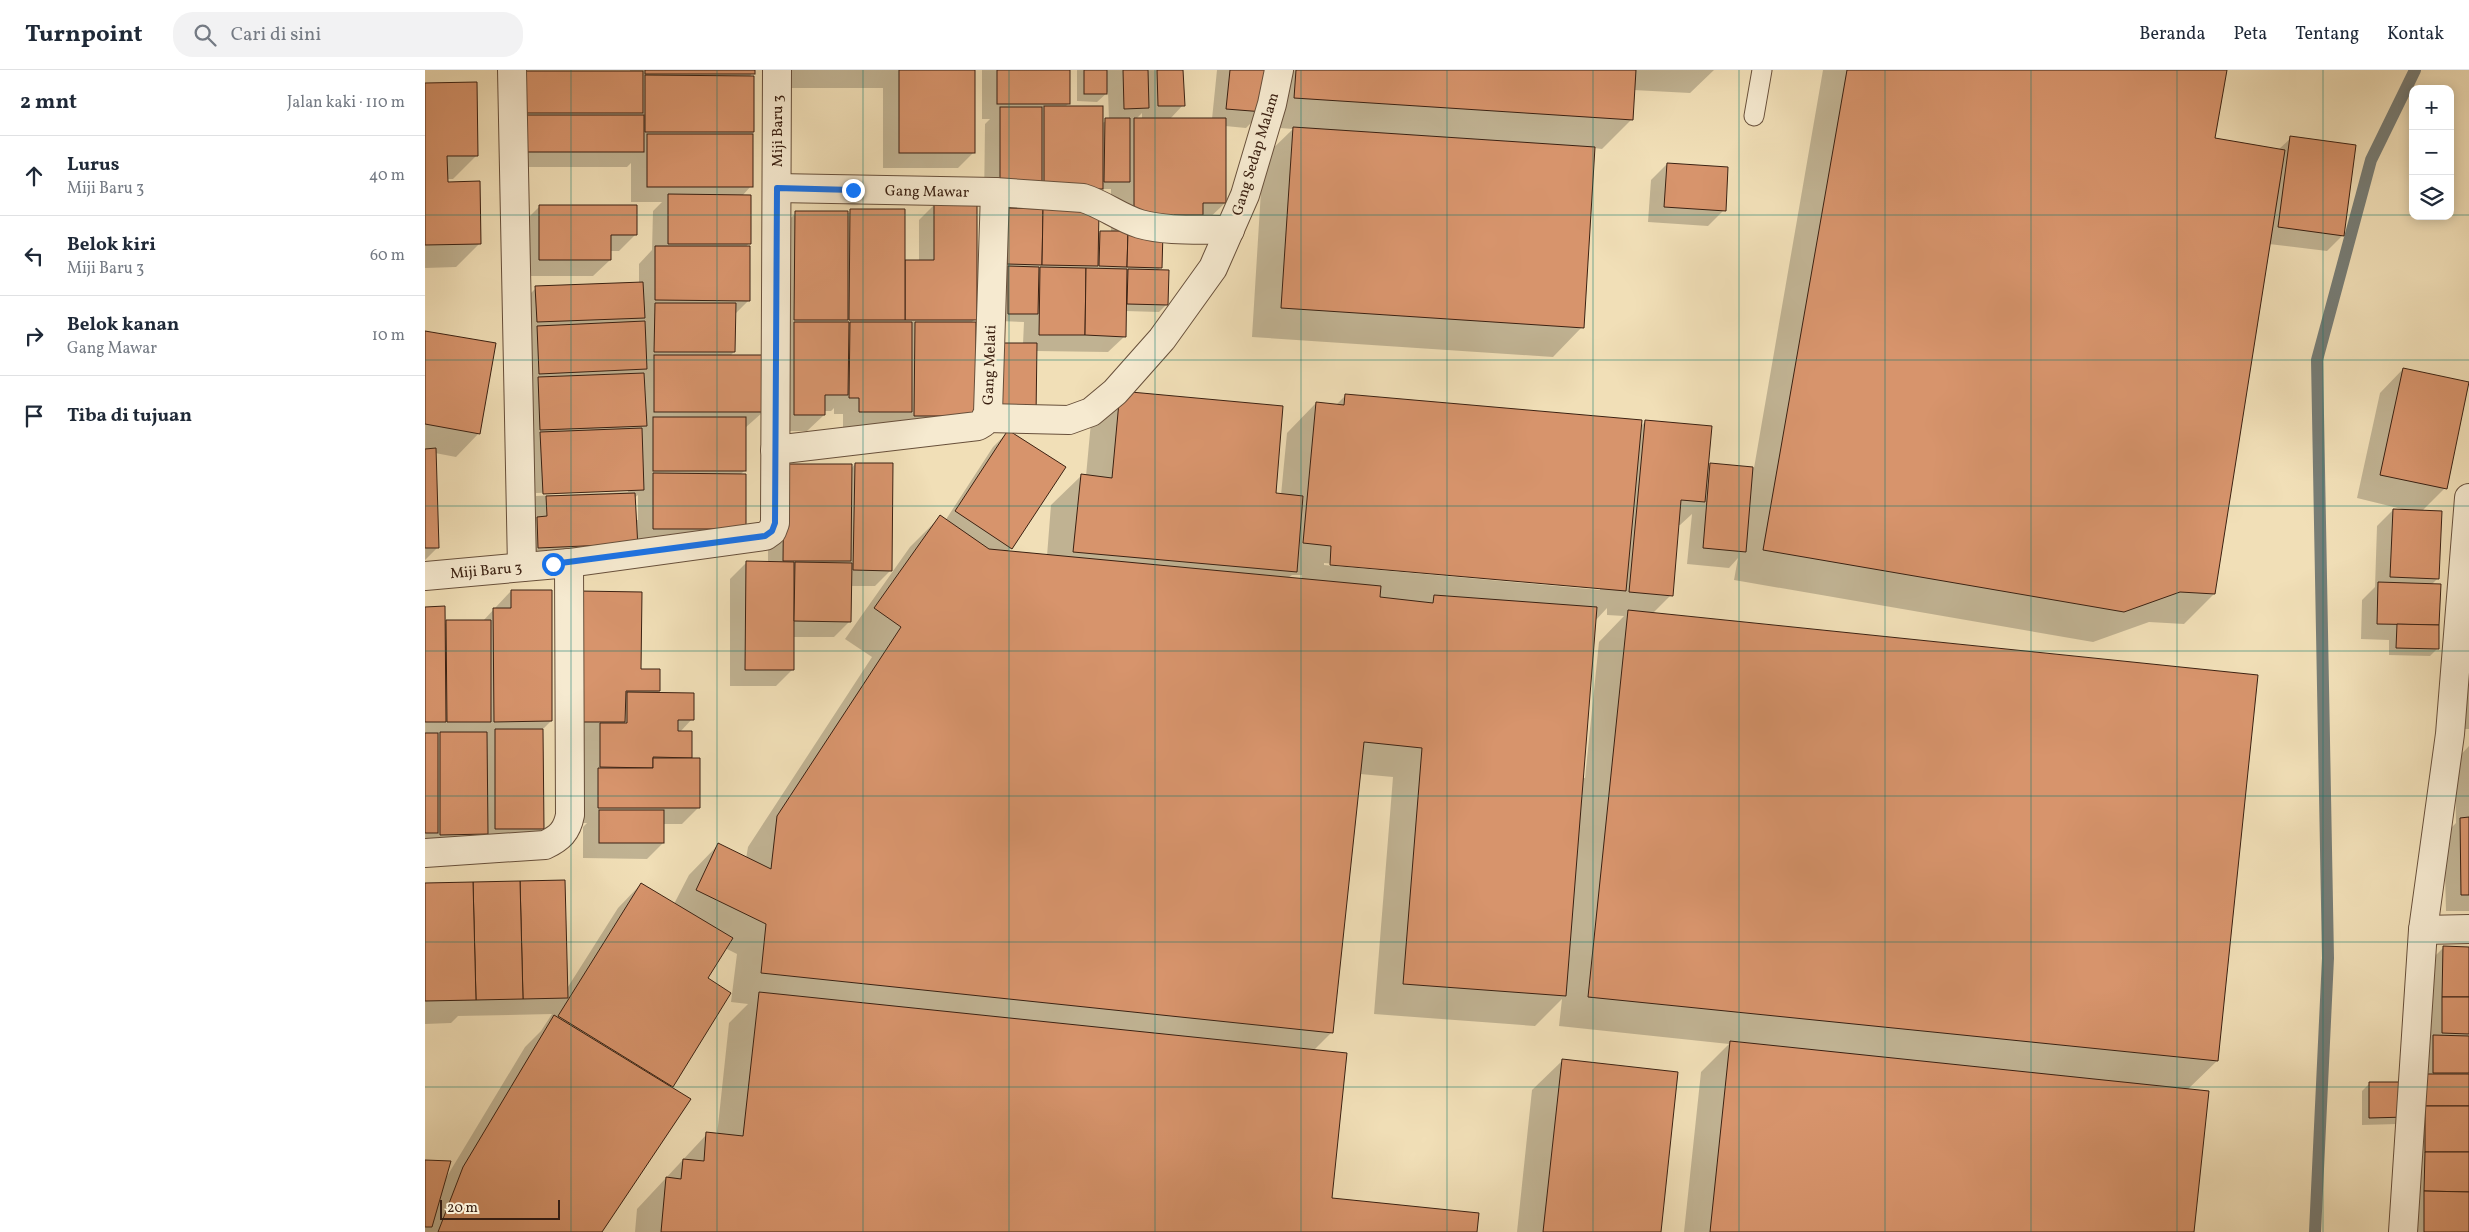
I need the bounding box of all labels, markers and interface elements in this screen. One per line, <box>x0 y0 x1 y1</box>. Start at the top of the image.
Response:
search box <box>173 12 523 57</box>
text: Turnpoint <box>25 18 143 52</box>
icon: search <box>191 21 219 49</box>
text: Cari di sini <box>231 22 321 48</box>
text: Beranda <box>2139 22 2205 47</box>
text: Peta <box>2233 22 2267 47</box>
text: Tentang <box>2295 22 2359 47</box>
text: Kontak <box>2387 22 2444 47</box>
map controls <box>2409 85 2454 220</box>
button: + <box>2409 85 2454 130</box>
text: 2 mnt <box>20 88 77 117</box>
street label: Gang Sedap Malam <box>1228 90 1285 219</box>
text: Jalan kaki · 110 m <box>287 92 405 114</box>
street label: Miji Baru 3 <box>768 95 789 167</box>
button: − <box>2409 130 2454 175</box>
text: Lurus <box>67 152 119 178</box>
icon: ahead <box>20 162 48 190</box>
text: 40 m <box>369 165 405 187</box>
button: layers <box>2409 175 2454 220</box>
text: Miji Baru 3 <box>67 178 144 200</box>
route end <box>842 179 865 202</box>
street label: Gang Mawar <box>885 181 969 204</box>
text: Belok kiri <box>67 232 156 258</box>
icon: left <box>20 242 48 270</box>
text: 60 m <box>370 245 405 267</box>
text: Miji Baru 3 <box>67 258 144 280</box>
text: Belok kanan <box>67 312 179 338</box>
icon: right <box>20 322 48 350</box>
text: 10 m <box>372 325 405 347</box>
street label: Gang Melati <box>979 325 1002 406</box>
text: Gang Mawar <box>67 338 157 360</box>
icon: arrive <box>20 402 48 430</box>
text: Tiba di tujuan <box>67 403 192 429</box>
route start <box>542 553 565 576</box>
street label: Miji Baru 3 <box>449 558 523 585</box>
scale bar <box>440 1197 560 1220</box>
text: 20 m <box>447 1199 478 1218</box>

